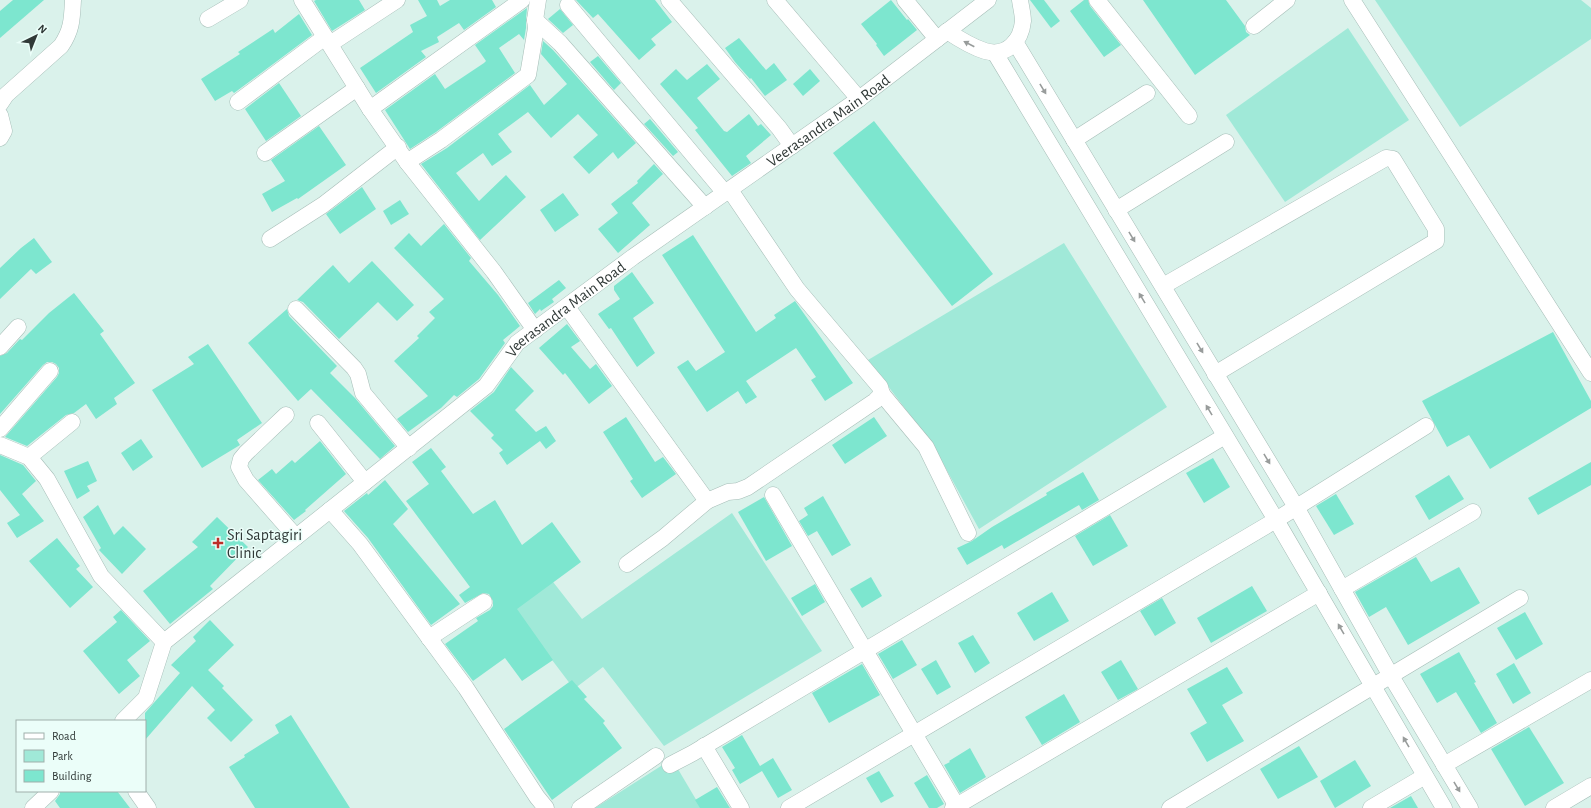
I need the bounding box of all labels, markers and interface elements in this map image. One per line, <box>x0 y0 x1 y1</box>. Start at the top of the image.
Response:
north arrow <box>16 16 56 56</box>
text: N <box>36 22 49 36</box>
one-way arrow <box>963 41 975 47</box>
street label: Veerasandra Main Road <box>764 72 893 170</box>
one-way arrow <box>1040 83 1047 95</box>
one-way arrow <box>1129 231 1136 243</box>
street label: Veerasandra Main Road <box>503 259 628 360</box>
one-way arrow <box>1139 292 1146 304</box>
one-way arrow <box>1196 342 1203 354</box>
one-way arrow <box>1206 404 1213 416</box>
one-way arrow <box>1263 454 1271 464</box>
place label: Sri Saptagiri Clinic <box>227 527 302 561</box>
marker: Sri Saptagiri Clinic <box>212 537 224 549</box>
one-way arrow <box>1337 623 1344 635</box>
legend <box>16 720 146 792</box>
text: Road <box>52 730 76 742</box>
one-way arrow <box>1403 736 1409 748</box>
text: Park <box>52 750 73 762</box>
text: Building <box>52 770 92 782</box>
one-way arrow <box>1453 782 1461 792</box>

